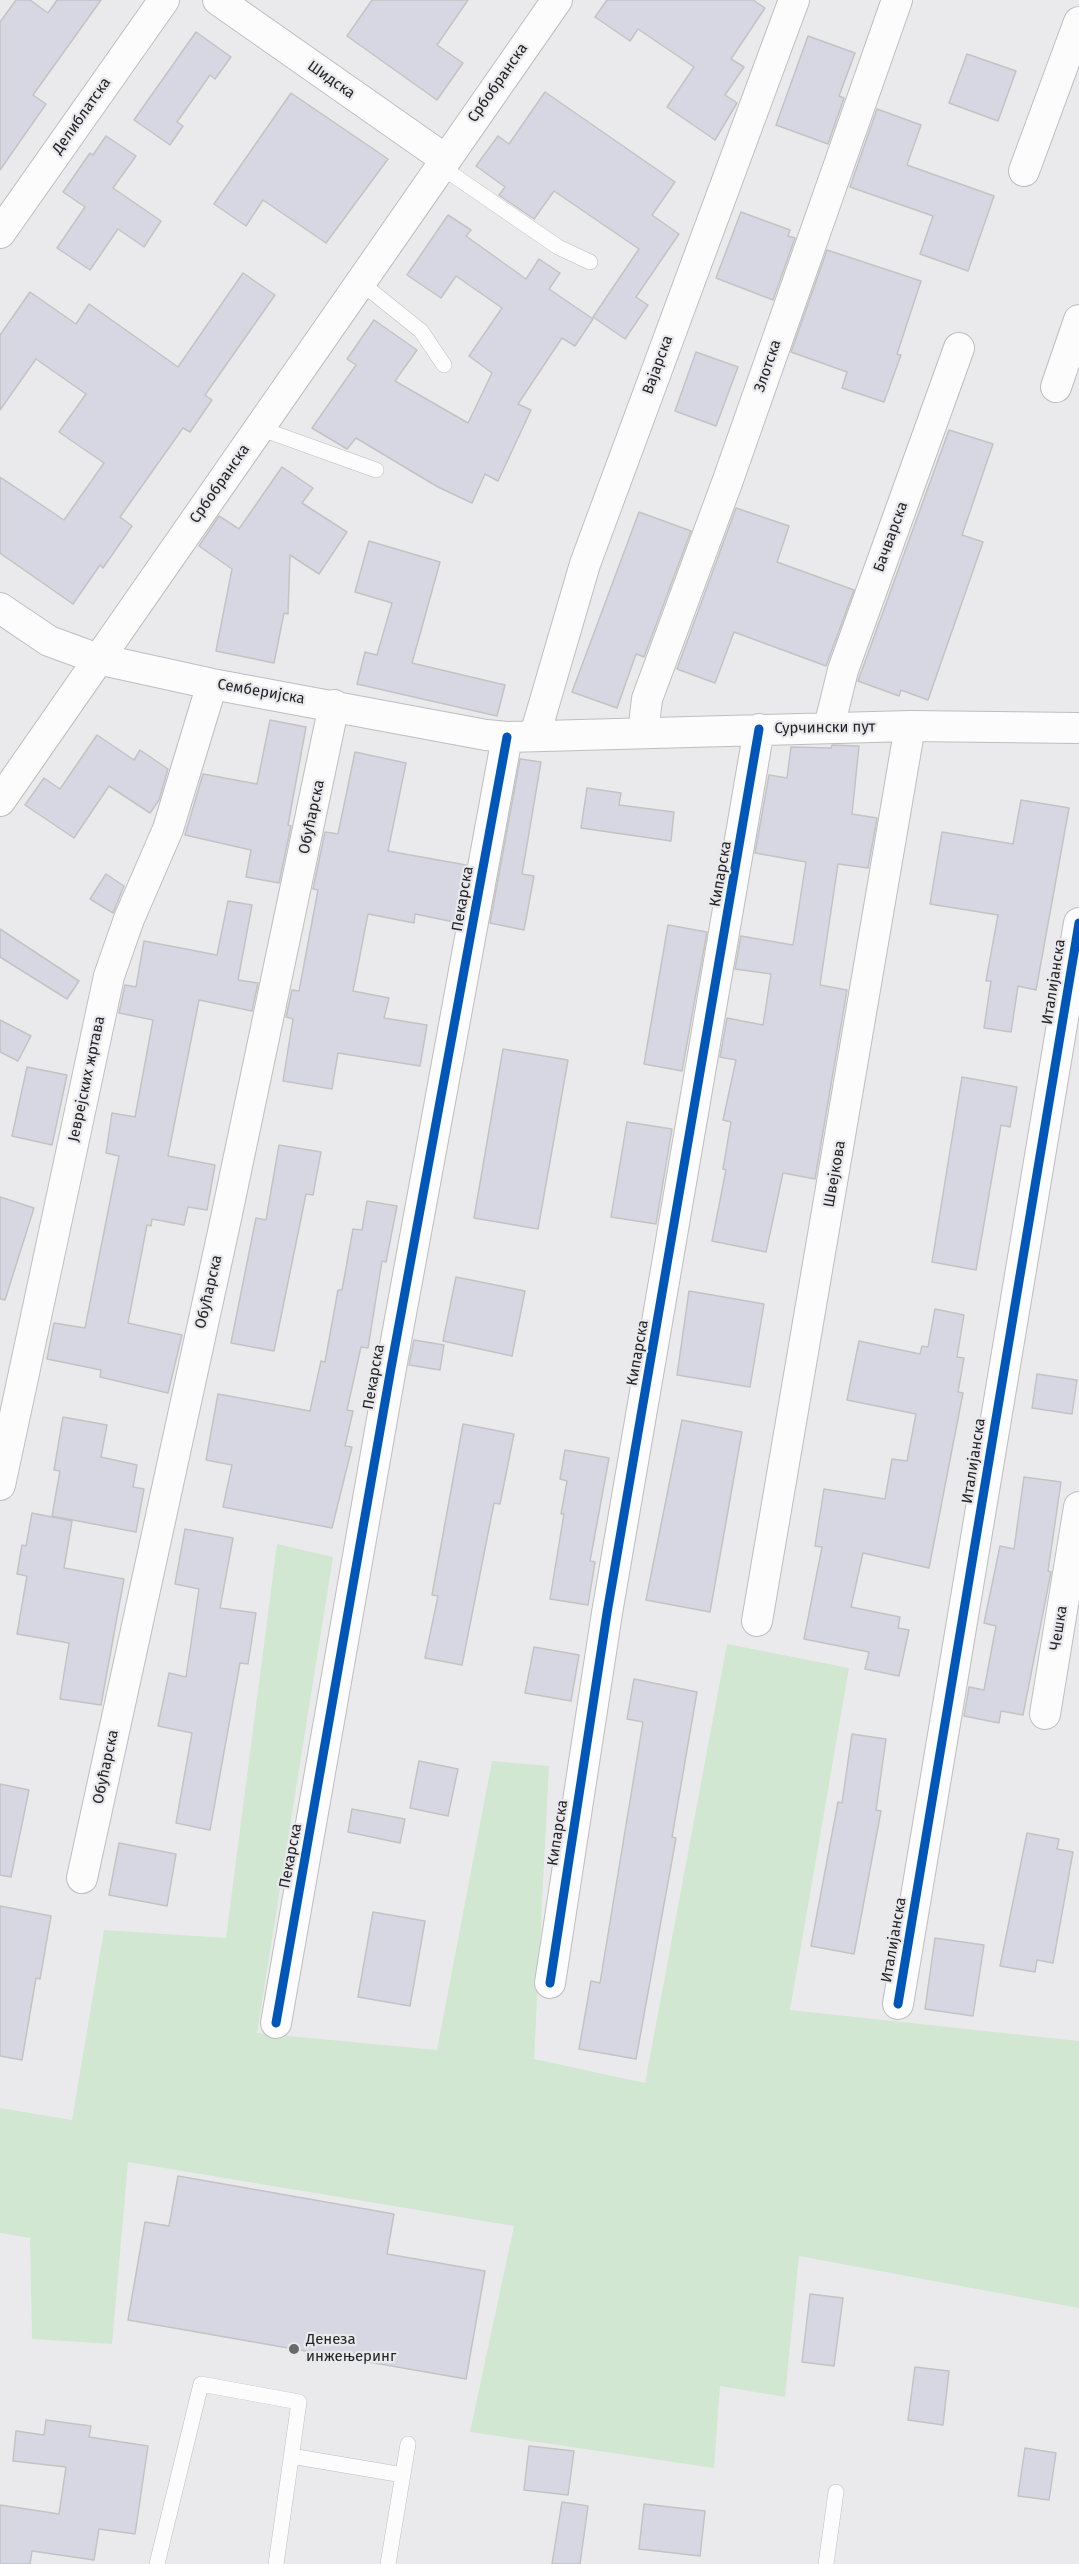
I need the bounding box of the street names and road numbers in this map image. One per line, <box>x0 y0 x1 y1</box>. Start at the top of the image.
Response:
street label: Србобранска <box>464 40 532 126</box>
street label: Шидска <box>304 57 358 103</box>
street label: Делиблатска <box>49 74 115 158</box>
street label: Вајарска <box>639 333 677 397</box>
street label: Злотска <box>751 337 785 395</box>
street label: Србобранска <box>186 441 254 527</box>
street label: Бачварска <box>870 499 912 575</box>
street label: Семберијска <box>216 675 306 709</box>
street label: Сурчински пут <box>774 718 876 738</box>
street label: Обућарска <box>295 778 329 856</box>
street label: Кипарска <box>706 840 736 908</box>
street label: Пекарска <box>448 865 478 933</box>
street label: Италијанска <box>1038 938 1070 1026</box>
street label: Јеврејских жртава <box>65 1015 109 1143</box>
street label: Швејкова <box>820 1139 850 1209</box>
street label: Обућарска <box>192 1253 226 1331</box>
street label: Кипарска <box>623 1319 653 1387</box>
street label: Пекарска <box>359 1343 389 1411</box>
street label: Италијанска <box>958 1417 990 1505</box>
street label: Чешка <box>1047 1604 1071 1652</box>
street label: Обућарска <box>89 1728 123 1806</box>
street label: Кипарска <box>544 1799 572 1867</box>
street label: Пекарска <box>276 1822 306 1890</box>
street label: Италијанска <box>878 1896 910 1984</box>

